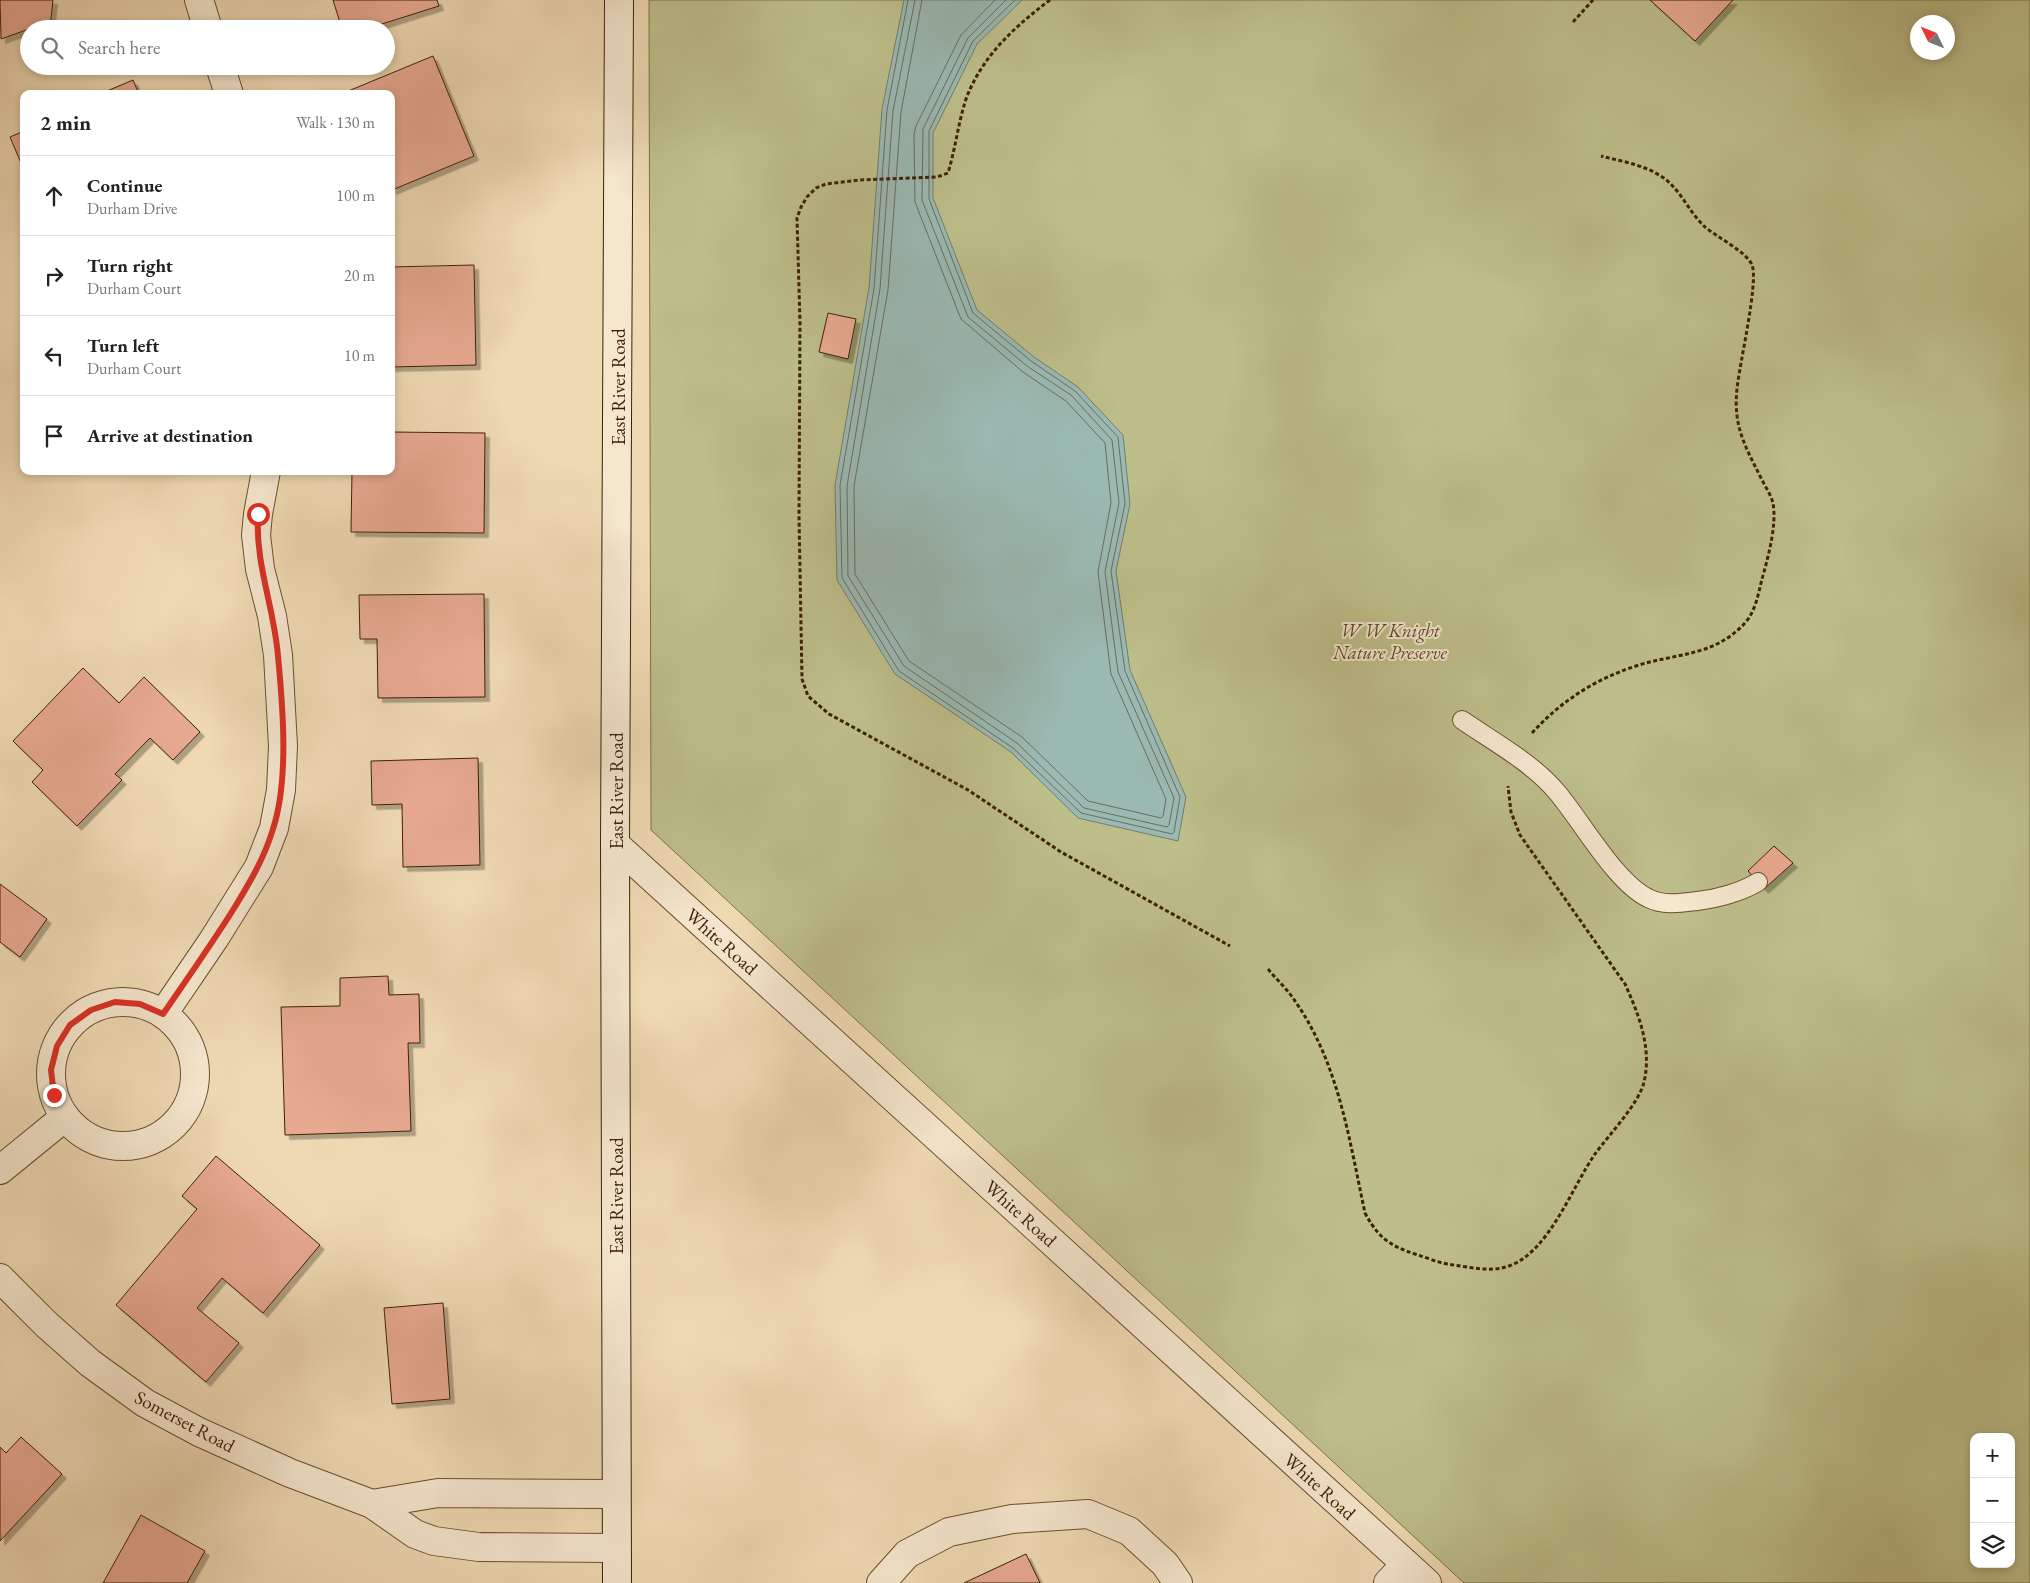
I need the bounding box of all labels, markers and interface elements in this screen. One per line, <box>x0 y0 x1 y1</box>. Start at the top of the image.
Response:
north arrow <box>1910 15 1955 60</box>
search box <box>20 20 395 75</box>
icon: search <box>38 34 66 62</box>
text: Search here <box>78 35 160 60</box>
text: 2 min <box>40 109 91 136</box>
text: Walk · 130 m <box>296 112 375 133</box>
text: Continue <box>87 173 162 198</box>
icon: ahead <box>40 182 68 210</box>
text: 100 m <box>336 185 375 206</box>
text: Durham Drive <box>87 198 177 219</box>
text: Turn right <box>87 253 173 278</box>
icon: right <box>40 262 68 290</box>
text: 20 m <box>344 265 375 286</box>
text: Durham Court <box>87 278 181 299</box>
street label: East River Road <box>606 328 631 446</box>
text: Turn left <box>87 333 159 358</box>
icon: left <box>40 342 68 370</box>
text: 10 m <box>344 345 375 366</box>
text: Durham Court <box>87 358 181 379</box>
icon: arrive <box>40 422 68 450</box>
text: Arrive at destination <box>87 423 253 448</box>
route start <box>247 503 270 526</box>
park label: W W Knight Nature Preserve <box>1332 618 1448 665</box>
street label: East River Road <box>604 732 629 850</box>
street label: White Road <box>680 902 763 981</box>
route end <box>43 1084 66 1107</box>
street label: East River Road <box>604 1137 629 1255</box>
street label: White Road <box>979 1174 1062 1253</box>
street label: Somerset Road <box>130 1385 239 1458</box>
map controls <box>1970 1433 2015 1568</box>
button: + <box>1970 1433 2015 1478</box>
street label: White Road <box>1278 1447 1361 1526</box>
button: − <box>1970 1478 2015 1523</box>
button: layers <box>1970 1523 2015 1568</box>

